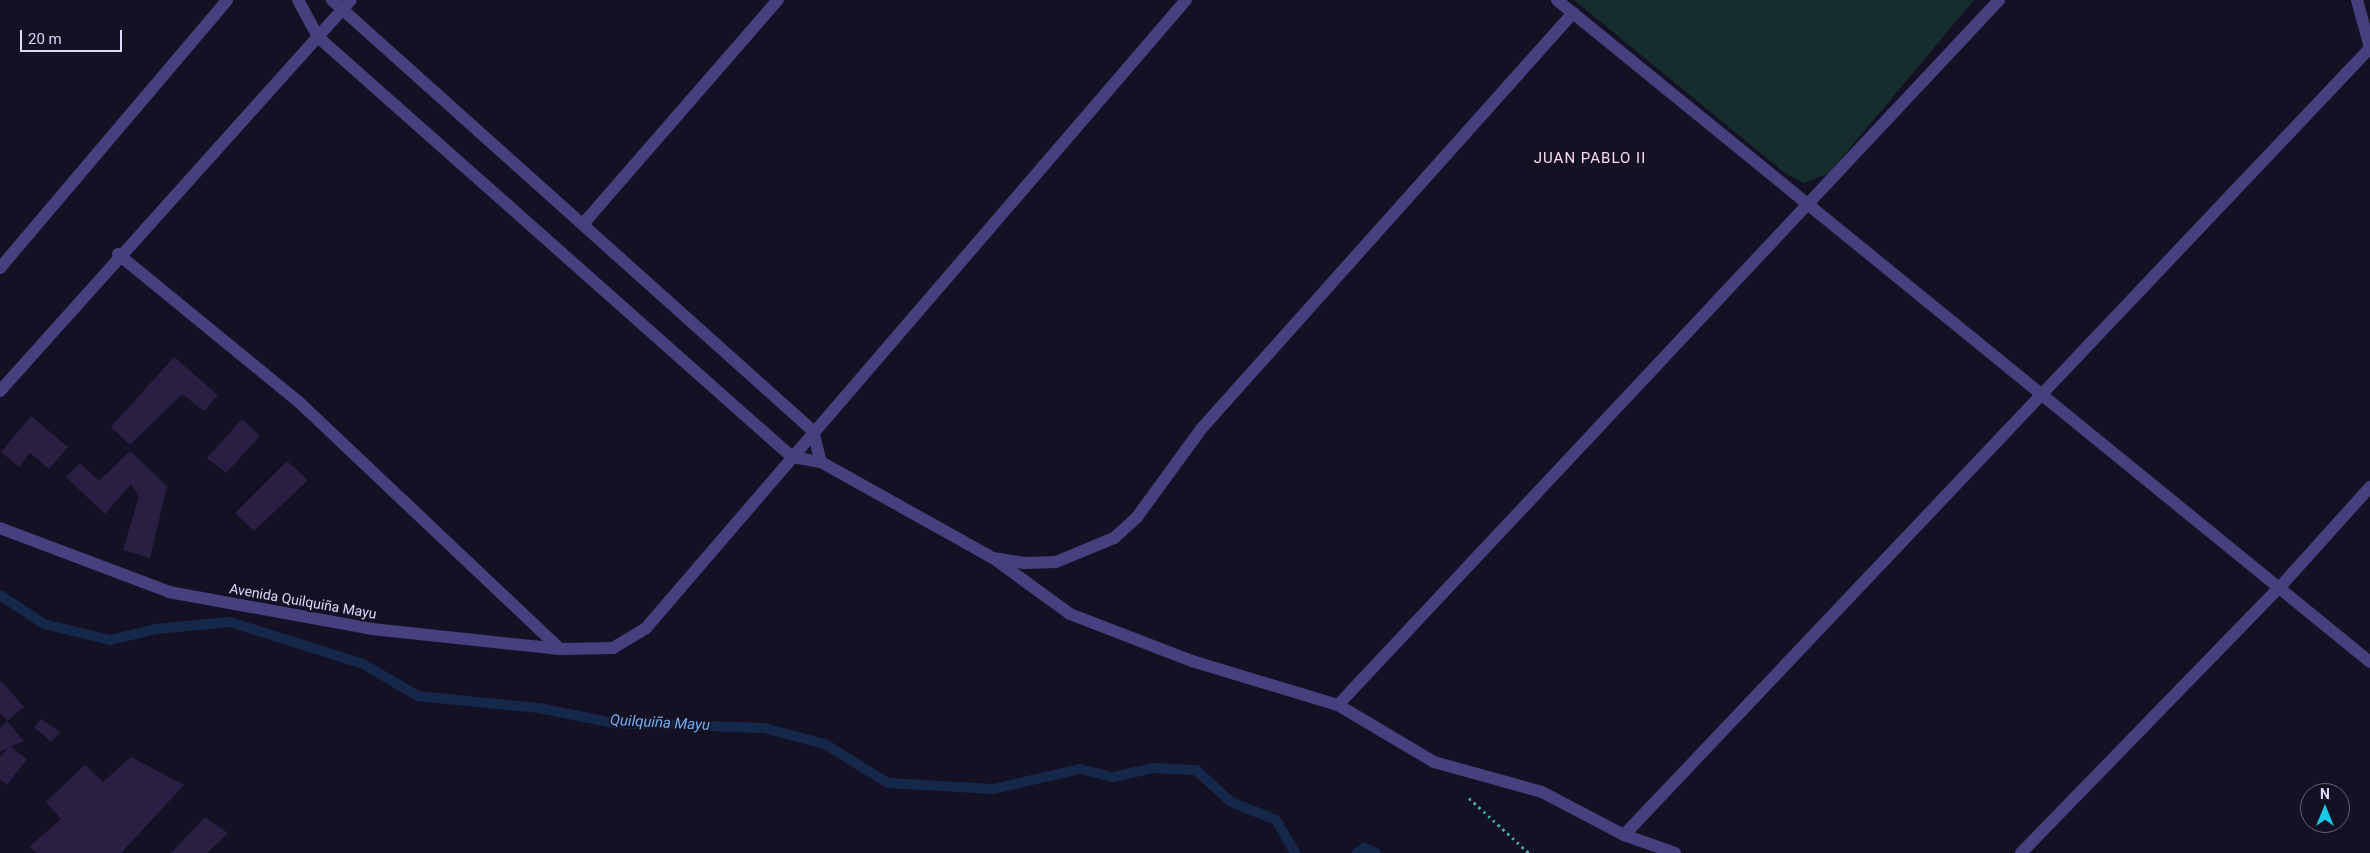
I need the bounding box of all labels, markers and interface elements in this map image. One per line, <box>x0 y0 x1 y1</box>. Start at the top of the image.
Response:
scale bar <box>22 20 125 52</box>
text: 20 m <box>28 30 62 48</box>
district label: JUAN PABLO II <box>1532 150 1648 168</box>
street label: Avenida Quilquiña Mayu <box>228 580 378 622</box>
water label: Quilquiña Mayu <box>610 711 710 735</box>
north arrow <box>2300 783 2350 833</box>
text: N <box>2320 786 2330 802</box>

